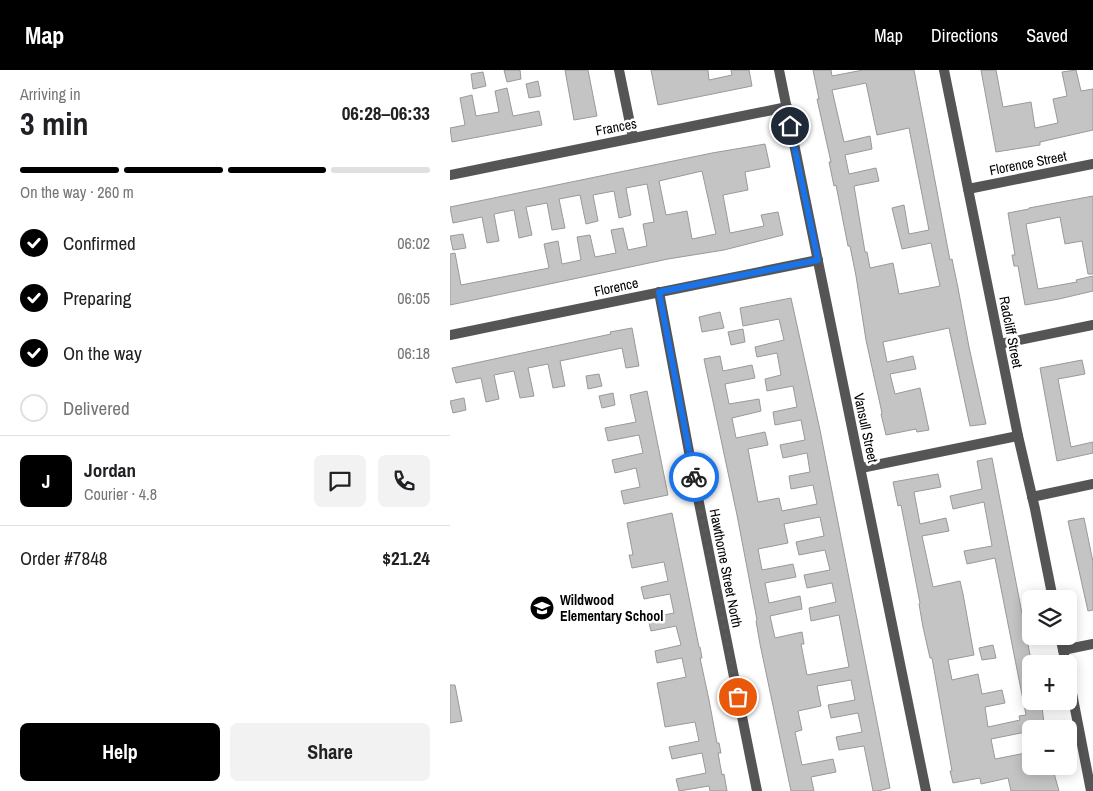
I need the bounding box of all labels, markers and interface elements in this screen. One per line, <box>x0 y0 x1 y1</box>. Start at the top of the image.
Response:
text: Map <box>25 19 64 51</box>
text: Map <box>874 23 903 48</box>
text: Directions <box>931 23 998 48</box>
text: Saved <box>1026 23 1068 48</box>
text: Arriving in <box>20 83 81 105</box>
text: 06:28–06:33 <box>342 100 430 126</box>
text: 3 min <box>20 102 89 145</box>
pin <box>769 105 811 147</box>
icon: home <box>776 112 804 140</box>
street label: Frances <box>594 114 638 140</box>
street label: Florence Street <box>988 147 1068 179</box>
text: On the way · 260 m <box>20 181 134 203</box>
icon: check <box>20 229 48 257</box>
text: Confirmed <box>63 230 136 256</box>
text: 06:02 <box>397 232 430 254</box>
street label: Florence <box>592 274 640 300</box>
icon: check <box>20 284 48 312</box>
text: Preparing <box>63 285 131 311</box>
text: 06:05 <box>397 287 430 309</box>
street label: Radcliff Street <box>995 295 1027 369</box>
icon: check <box>20 339 48 367</box>
text: On the way <box>63 340 142 366</box>
text: 06:18 <box>397 342 430 364</box>
street label: Vansull Street <box>850 392 882 464</box>
text: Delivered <box>63 395 130 421</box>
courier <box>669 452 719 502</box>
button: chat <box>314 455 366 507</box>
button: phone <box>378 455 430 507</box>
text: Jordan <box>84 457 136 483</box>
icon: bike <box>680 463 708 491</box>
text: J <box>42 468 50 494</box>
text: Courier · 4.8 <box>84 483 157 505</box>
street label: Hawthorne Street North <box>706 507 746 629</box>
text: Order #7848 <box>20 545 107 571</box>
text: $21.24 <box>382 545 430 571</box>
map controls <box>1022 590 1077 775</box>
button: layers <box>1022 590 1077 645</box>
place label: Wildwood Elementary School <box>560 591 663 625</box>
school or university icon: Wildwood Elementary School <box>529 595 555 621</box>
button: + <box>1022 655 1077 710</box>
pin <box>717 676 759 718</box>
icon: bag <box>724 683 752 711</box>
button: − <box>1022 720 1077 775</box>
button: Help <box>20 723 220 781</box>
button: Share <box>230 723 430 781</box>

